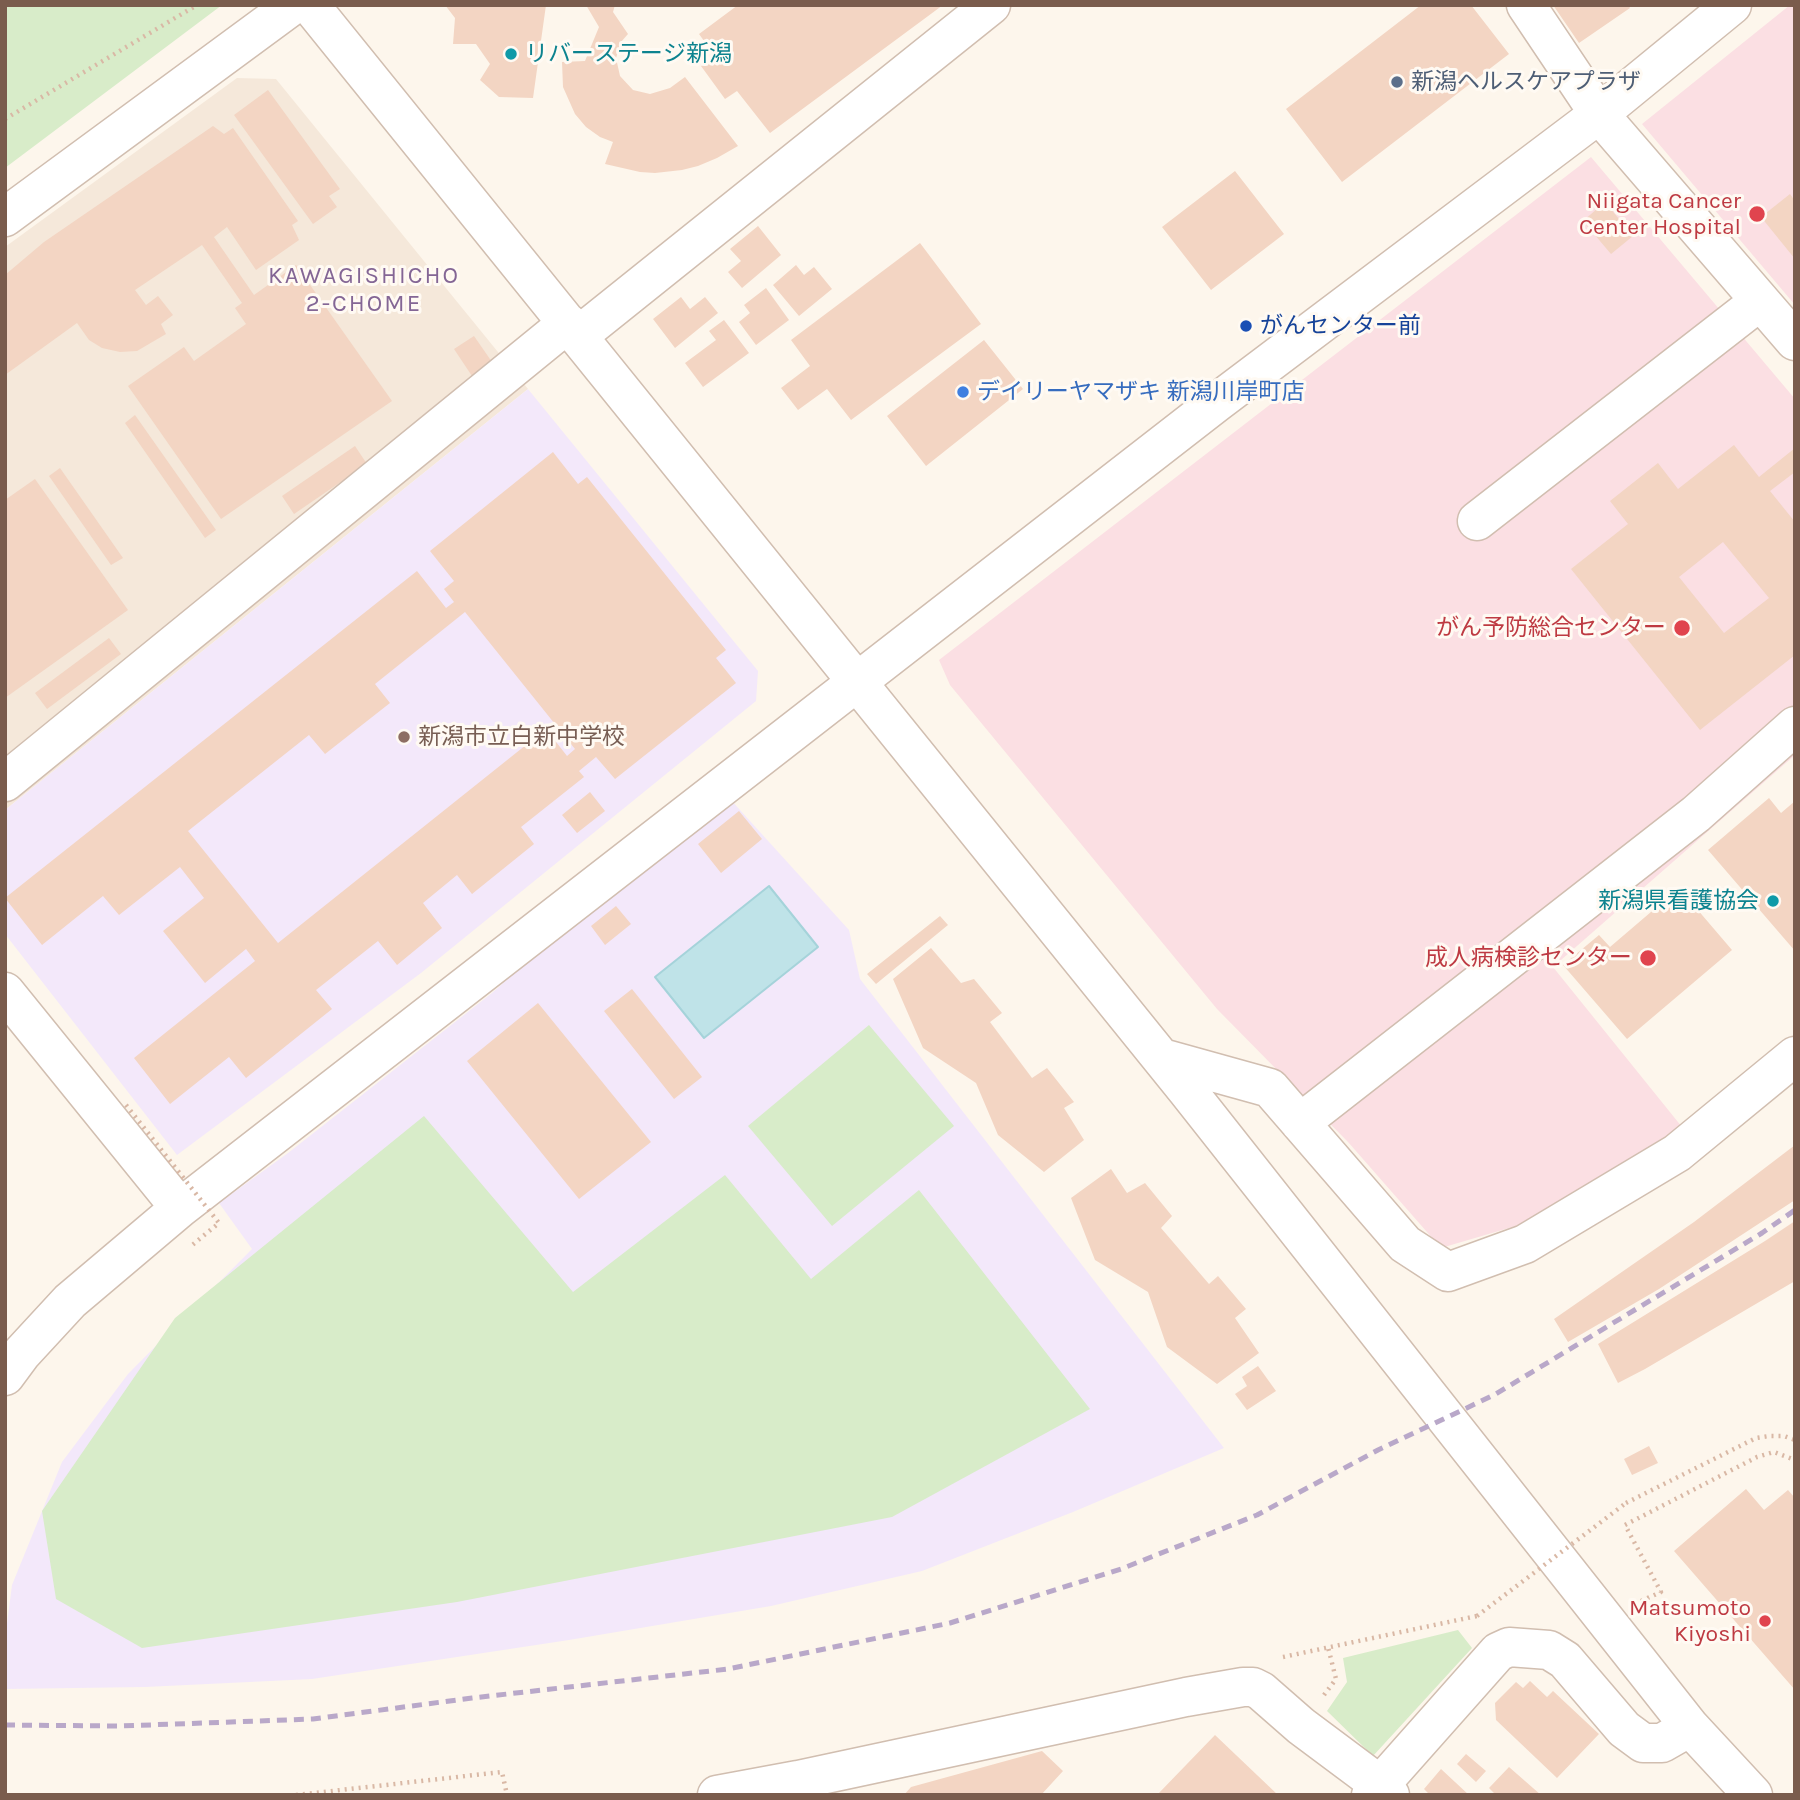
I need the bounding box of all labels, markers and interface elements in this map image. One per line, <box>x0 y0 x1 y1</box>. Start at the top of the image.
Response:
place label: リバーステージ新潟 <box>525 40 732 68</box>
marker: リバーステージ新潟 <box>503 46 519 62</box>
place label: 新潟ヘルスケアプラザ <box>1411 68 1641 96</box>
marker: 新潟ヘルスケアプラザ <box>1389 74 1405 90</box>
place label: Niigata Cancer Center Hospital <box>1579 187 1741 241</box>
marker: Niigata Cancer Center Hospital <box>1747 204 1767 224</box>
district label: KAWAGISHICHO 2-CHOME <box>270 262 458 318</box>
place label: がんセンター前 <box>1260 312 1421 340</box>
marker: がんセンター前 <box>1238 318 1254 334</box>
place label: デイリーヤマザキ 新潟川岸町店 <box>977 378 1304 406</box>
marker: デイリーヤマザキ 新潟川岸町店 <box>955 384 971 400</box>
place label: がん予防総合センター <box>1436 614 1666 642</box>
marker: がん予防総合センター <box>1672 618 1692 638</box>
place label: 新潟市立白新中学校 <box>418 723 625 751</box>
marker: 新潟市立白新中学校 <box>396 729 412 745</box>
place label: 新潟県看護協会 <box>1598 887 1759 915</box>
marker: 新潟県看護協会 <box>1765 893 1781 909</box>
place label: 成人病検診センター <box>1425 944 1632 972</box>
marker: 成人病検診センター <box>1638 948 1658 968</box>
place label: Matsumoto Kiyoshi <box>1629 1594 1751 1648</box>
marker: Matsumoto Kiyoshi <box>1757 1613 1773 1629</box>

